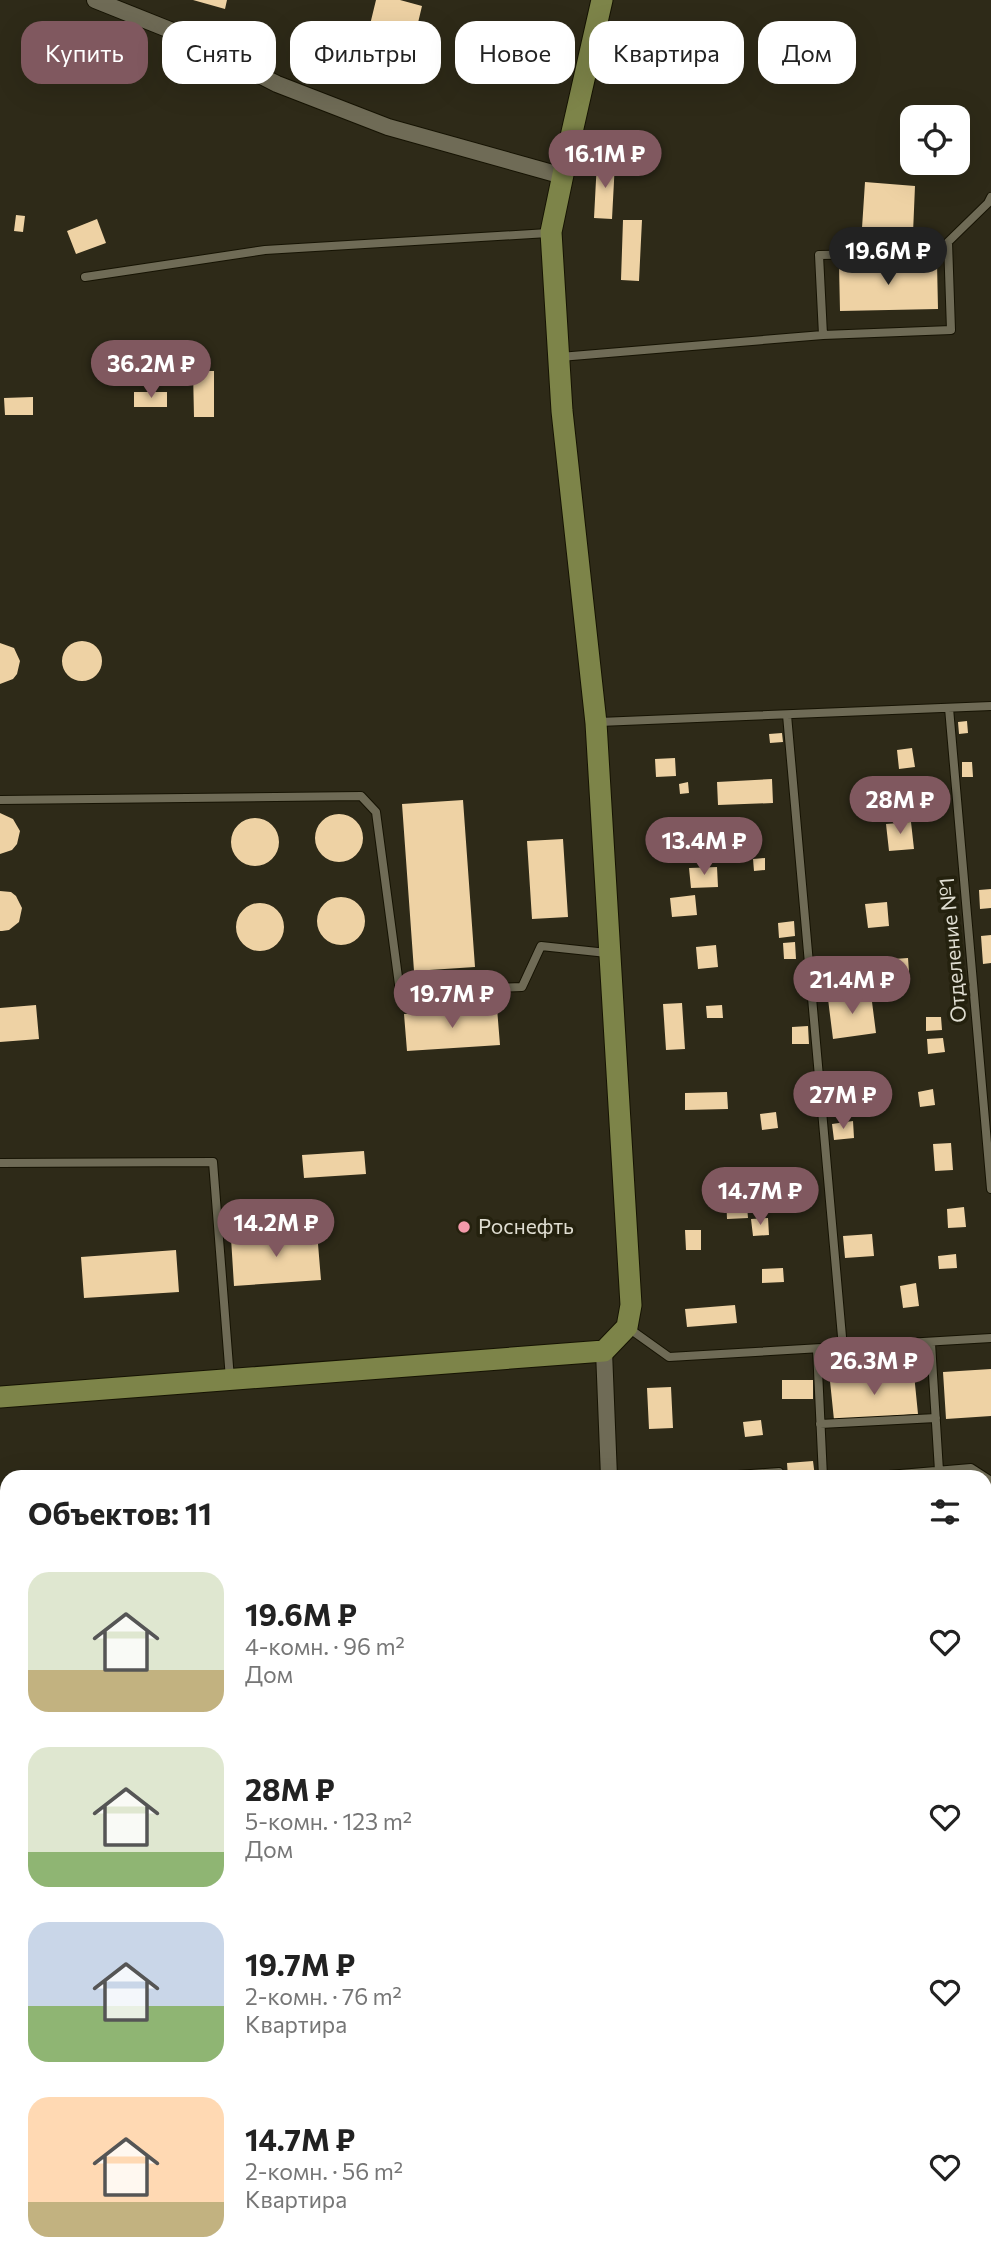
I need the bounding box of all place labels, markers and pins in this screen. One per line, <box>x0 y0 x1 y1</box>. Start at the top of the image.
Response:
pin: 16.1M ₽ <box>540 130 670 190</box>
pin: 19.6M ₽ <box>823 228 953 287</box>
pin: 36.2M ₽ <box>86 340 216 400</box>
pin: 28M ₽ <box>851 776 949 836</box>
pin: 13.4M ₽ <box>639 818 769 877</box>
pin: 21.4M ₽ <box>787 956 917 1016</box>
pin: 19.7M ₽ <box>387 970 517 1030</box>
pin: 27M ₽ <box>794 1072 892 1131</box>
pin: 14.7M ₽ <box>695 1168 825 1227</box>
pin: 14.2M ₽ <box>211 1200 341 1259</box>
place label: Роснефть <box>478 1213 574 1238</box>
marker: Роснефть <box>456 1219 472 1235</box>
pin: 26.3M ₽ <box>809 1338 939 1397</box>

